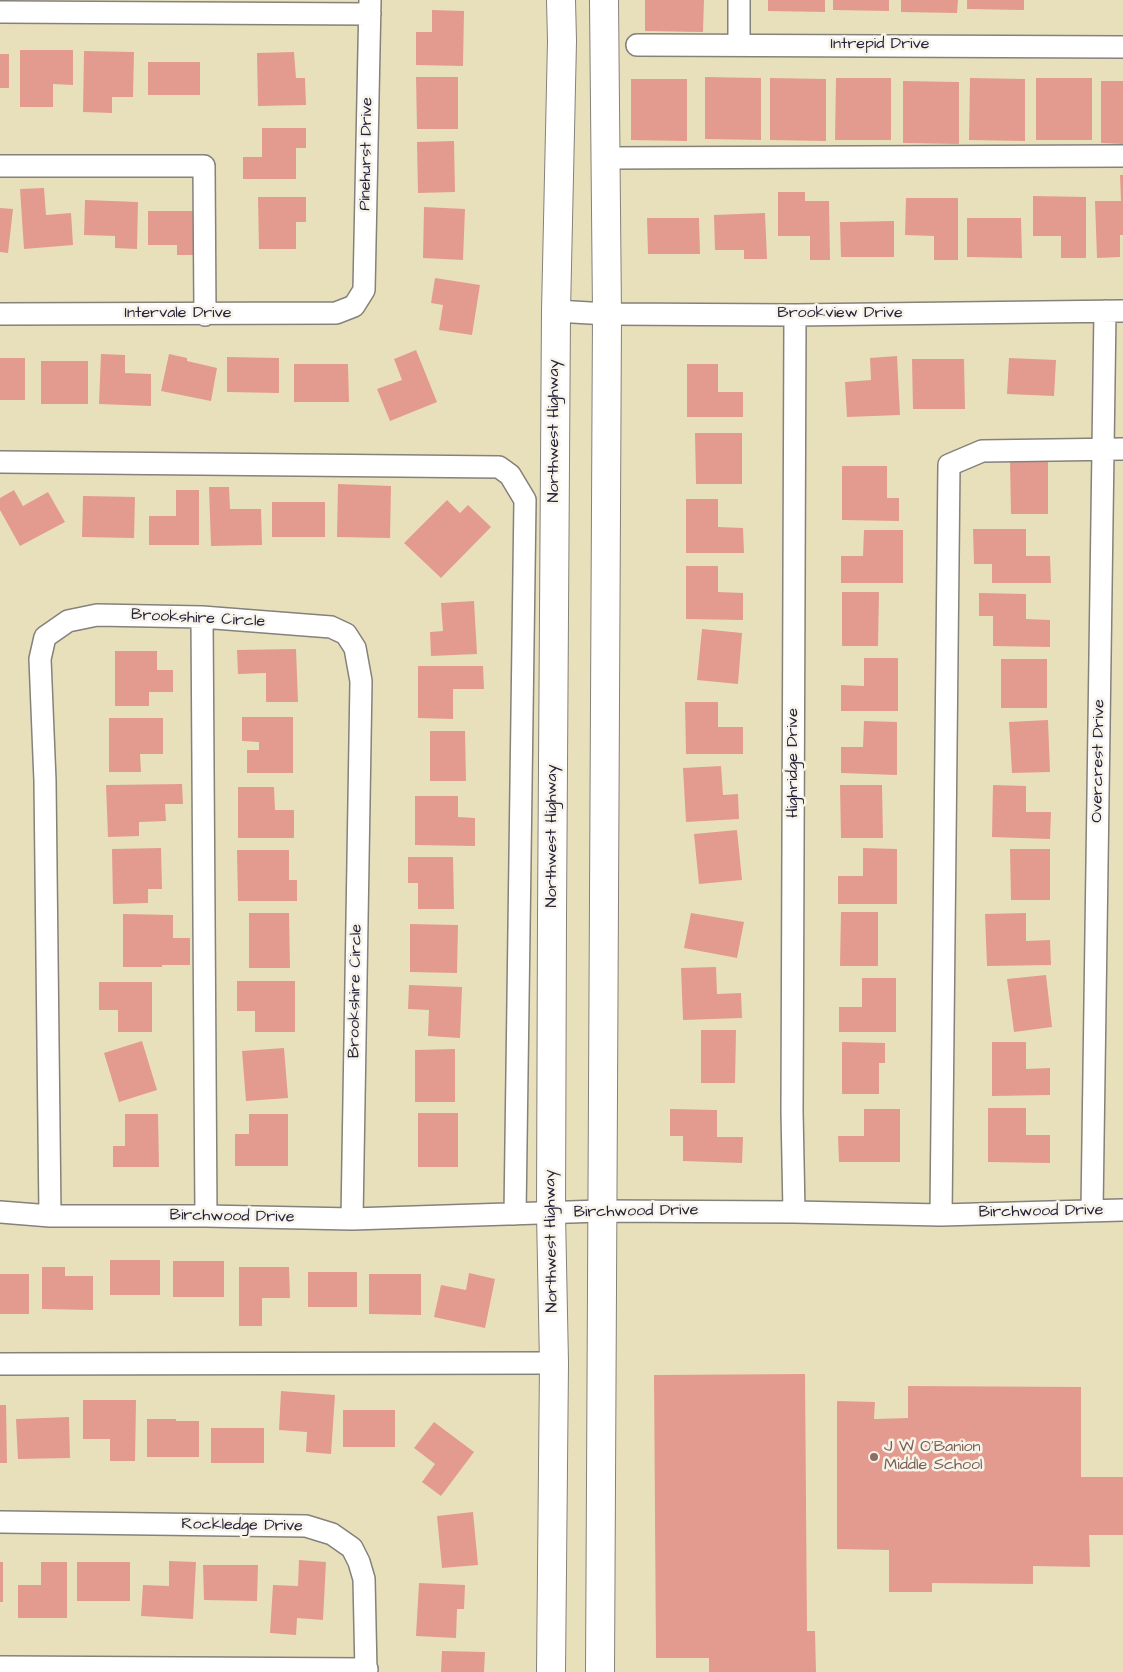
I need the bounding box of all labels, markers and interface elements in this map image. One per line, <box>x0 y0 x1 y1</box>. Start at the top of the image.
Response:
street label: Intrepid Drive <box>831 35 929 55</box>
street label: Pinehurst Drive <box>356 97 378 211</box>
street label: Intervale Drive <box>125 304 231 324</box>
street label: Brookview Drive <box>777 304 903 324</box>
street label: Northwest Highway <box>545 360 565 502</box>
street label: Brookshire Circle <box>131 606 265 632</box>
street label: Overcrest Drive <box>1088 699 1110 823</box>
street label: Highridge Drive <box>784 708 804 818</box>
street label: Northwest Highway <box>543 765 563 907</box>
street label: Brookshire Circle <box>345 924 367 1058</box>
street label: Northwest Highway <box>541 1169 563 1313</box>
street label: Birchwood Drive <box>573 1201 699 1223</box>
street label: Birchwood Drive <box>978 1201 1104 1223</box>
street label: Birchwood Drive <box>169 1206 295 1228</box>
place label: J W O'Banion Middle School <box>884 1438 982 1476</box>
marker: J W O'Banion Middle School <box>868 1451 880 1463</box>
street label: Rockledge Drive <box>181 1515 303 1537</box>

